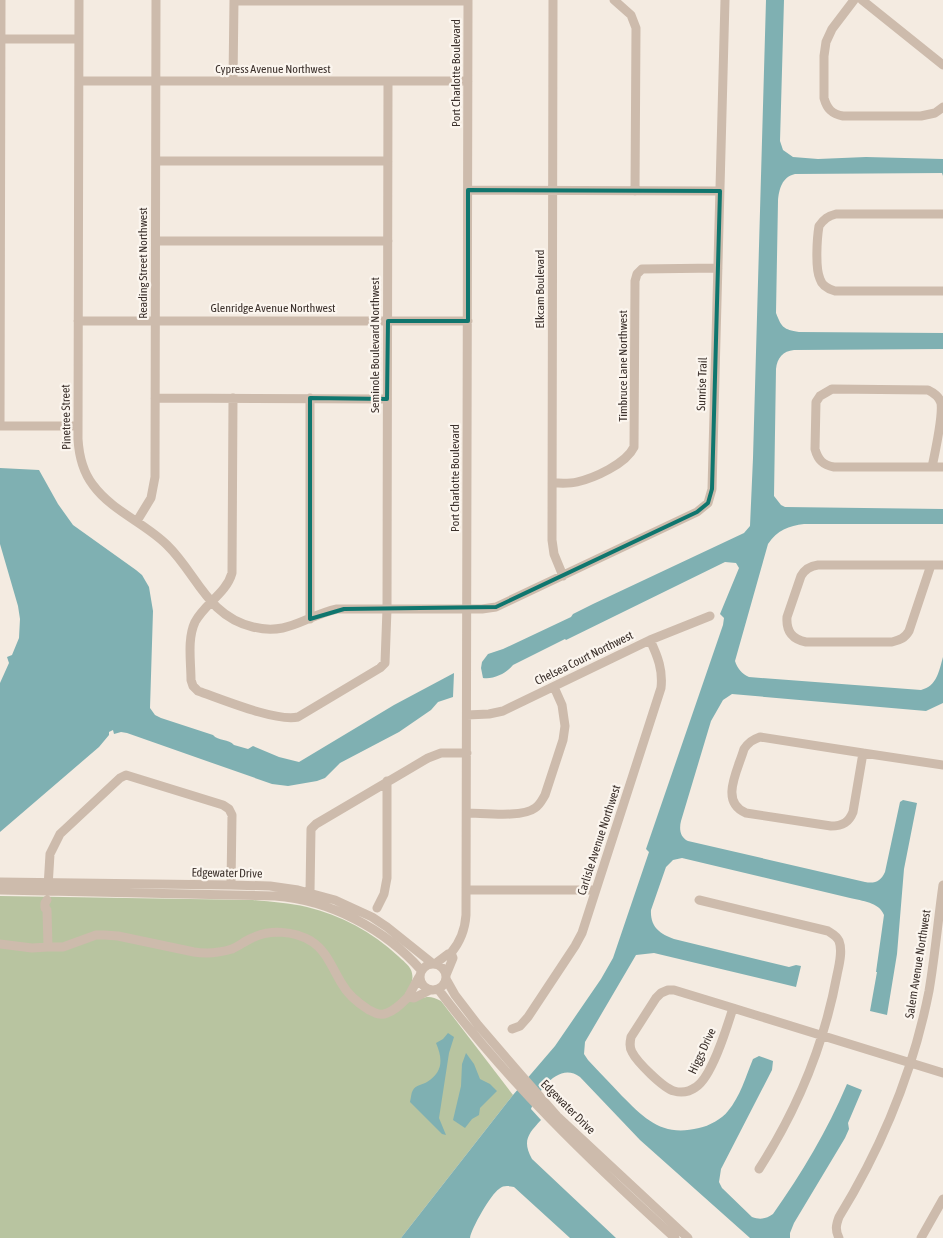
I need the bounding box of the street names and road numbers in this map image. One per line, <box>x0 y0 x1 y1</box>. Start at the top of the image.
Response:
street label: Port Charlotte Boulevard <box>449 19 463 127</box>
street label: Cypress Avenue Northwest <box>215 62 331 76</box>
street label: Reading Street Northwest <box>136 207 150 319</box>
street label: Elkcam Boulevard <box>533 250 547 328</box>
street label: Seminole Boulevard Northwest <box>368 277 382 413</box>
street label: Glenridge Avenue Northwest <box>210 301 336 315</box>
street label: Timbruce Lane Northwest <box>616 310 630 422</box>
street label: Sunrise Trail <box>694 356 710 411</box>
street label: Pinetree Street <box>58 384 74 450</box>
street label: Port Charlotte Boulevard <box>448 424 462 532</box>
street label: Chelsea Court Northwest <box>533 628 636 688</box>
street label: Carlisle Avenue Northwest <box>575 782 624 897</box>
street label: Edgewater Drive <box>191 865 263 881</box>
street label: Salem Avenue Northwest <box>902 908 934 1019</box>
street label: Higgs Drive <box>685 1026 719 1076</box>
street label: Edgewater Drive <box>538 1077 598 1137</box>

